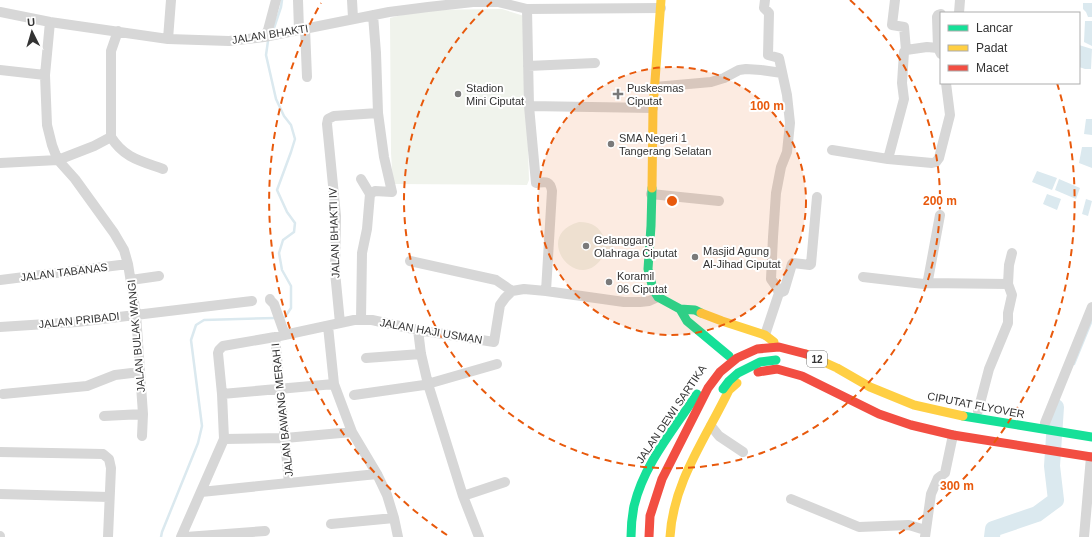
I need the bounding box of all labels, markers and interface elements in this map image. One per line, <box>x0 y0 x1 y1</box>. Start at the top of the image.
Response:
north arrow <box>12 12 52 52</box>
legend <box>940 12 1080 84</box>
text: U <box>27 16 36 28</box>
text: Lancar <box>976 21 1013 35</box>
street label: JALAN BHAKTI <box>231 22 309 46</box>
text: Padat <box>976 41 1008 55</box>
text: Macet <box>976 61 1009 75</box>
place label: Stadion Mini Ciputat <box>466 82 524 107</box>
place label: Puskesmas Ciputat <box>627 82 684 107</box>
marker: Puskesmas Ciputat <box>612 88 624 100</box>
marker: Stadion Mini Ciputat <box>453 89 463 99</box>
text: 100 m <box>750 99 784 113</box>
place label: SMA Negeri 1 Tangerang Selatan <box>619 132 711 157</box>
marker: SMA Negeri 1 Tangerang Selatan <box>606 139 616 149</box>
street label: JALAN BHAKTI IV <box>326 187 342 278</box>
centre of rings <box>665 194 679 208</box>
text: 200 m <box>923 194 957 208</box>
place label: Gelanggang Olahraga Ciputat <box>594 234 677 259</box>
marker: Gelanggang Olahraga Ciputat <box>581 241 591 251</box>
place label: Masjid Agung Al-Jihad Ciputat <box>703 245 781 270</box>
marker: Masjid Agung Al-Jihad Ciputat <box>690 252 700 262</box>
street label: JALAN TABANAS <box>20 261 108 283</box>
place label: Koramil 06 Ciputat <box>617 270 667 295</box>
marker: Koramil 06 Ciputat <box>604 277 614 287</box>
street label: JALAN BULAK WANGI <box>125 279 147 393</box>
street label: JALAN PRIBADI <box>38 310 120 330</box>
street label: JALAN HAJI USMAN <box>379 316 483 346</box>
street label: JALAN BAWANG MERAH I <box>269 343 295 477</box>
road number: 12 <box>807 351 827 367</box>
street label: JALAN DEWI SARTIKA <box>634 362 709 465</box>
street label: CIPUTAT FLYOVER <box>926 390 1026 420</box>
text: 300 m <box>940 479 974 493</box>

